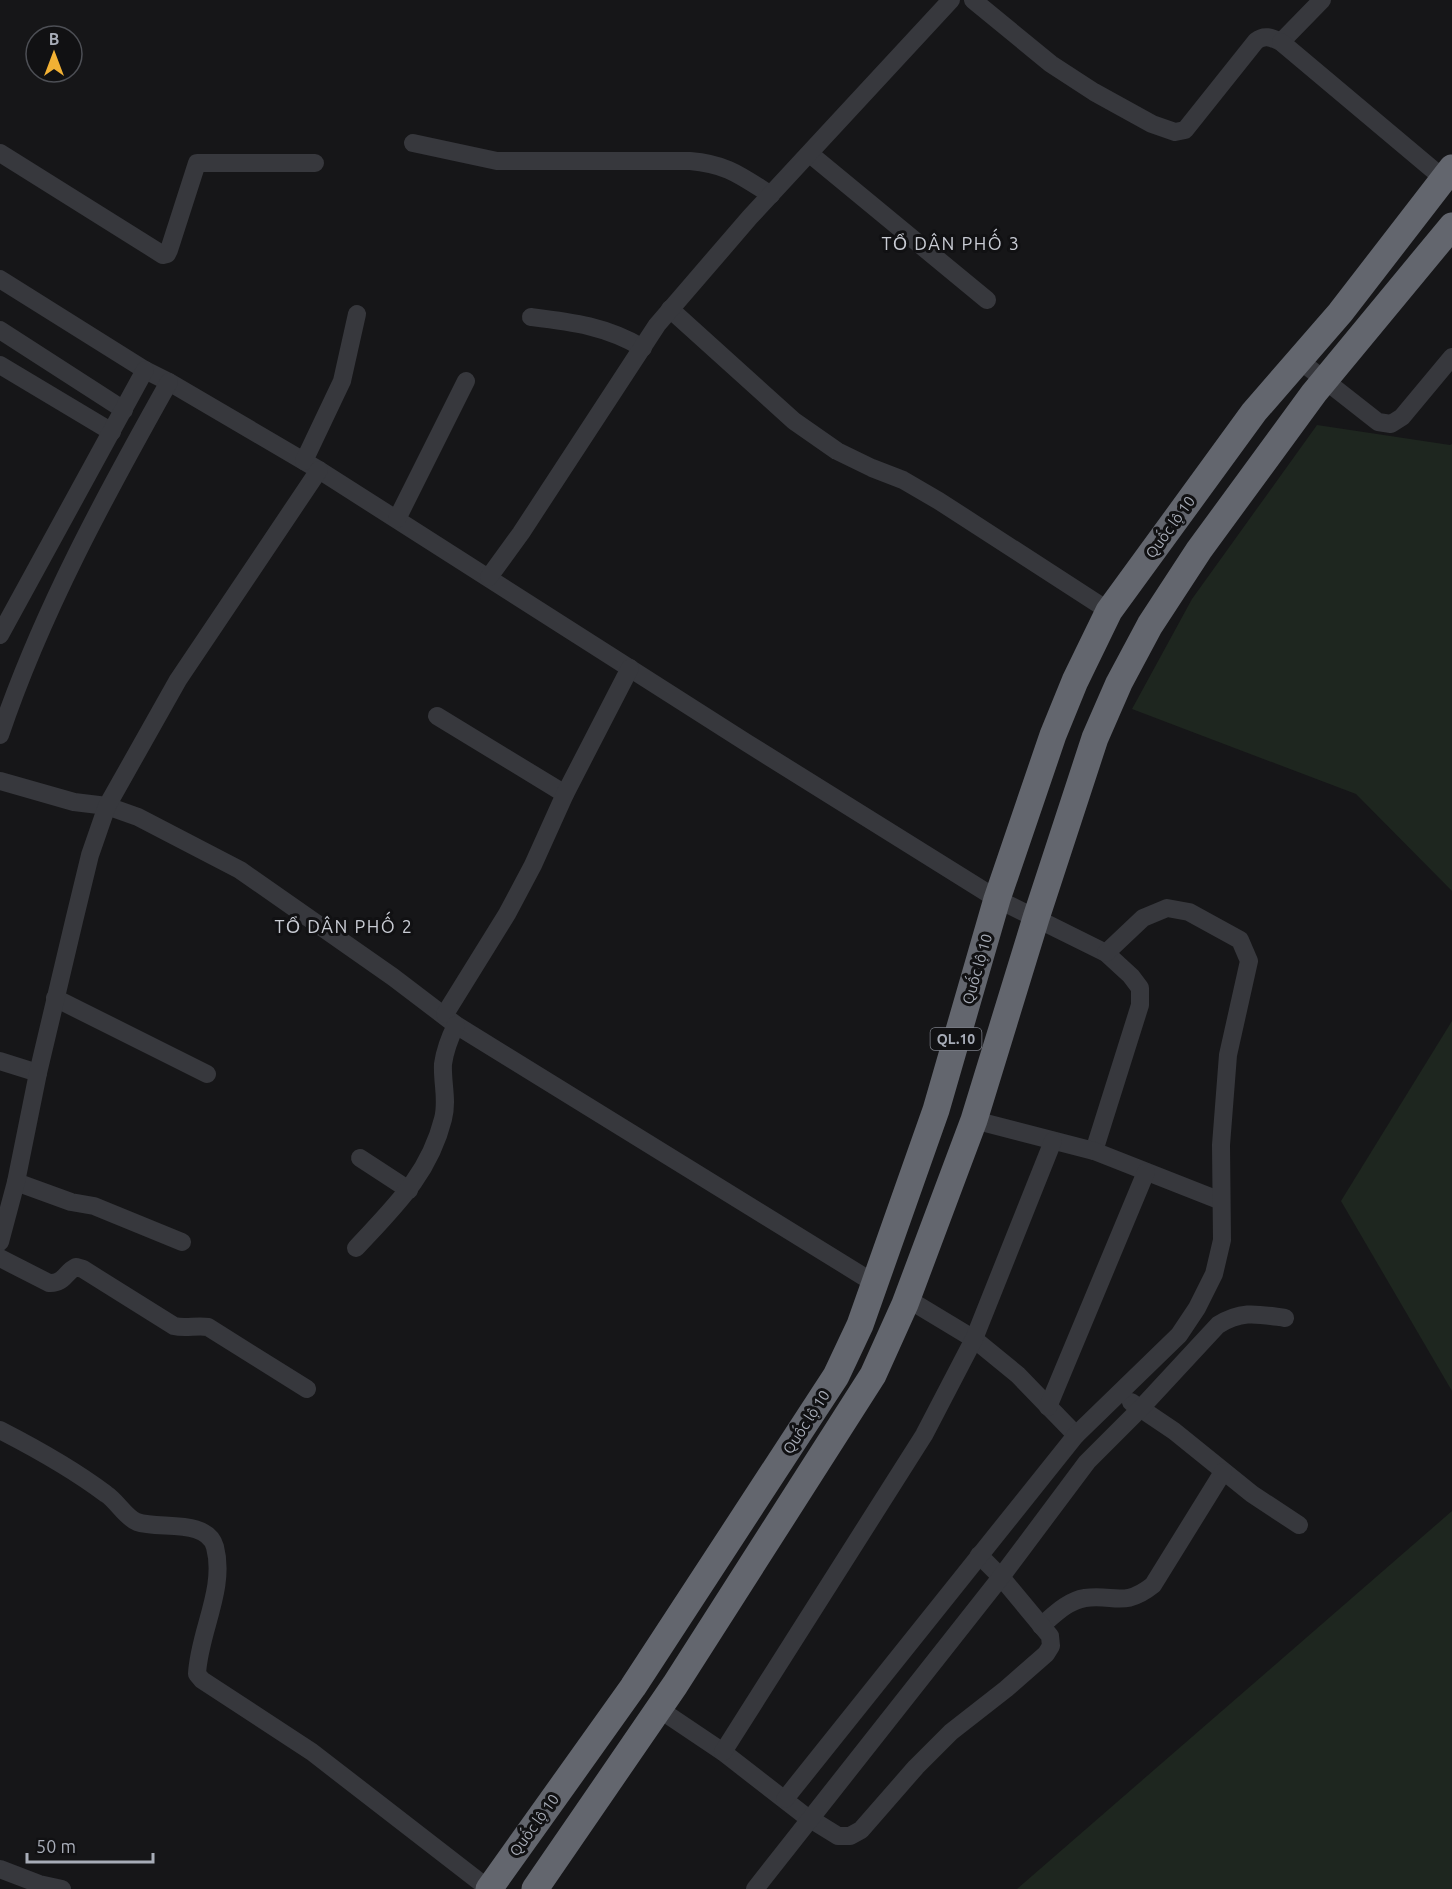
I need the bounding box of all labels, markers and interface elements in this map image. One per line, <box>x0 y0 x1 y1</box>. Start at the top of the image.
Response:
north arrow <box>24 24 84 84</box>
text: B <box>49 30 59 48</box>
district label: TỔ DÂN PHỐ 3 <box>882 228 1020 253</box>
street label: Quốc lộ 10 <box>1140 492 1198 561</box>
district label: TỔ DÂN PHỐ 2 <box>275 911 413 936</box>
street label: Quốc lộ 10 <box>957 931 995 1006</box>
road number: QL.10 <box>930 1028 982 1050</box>
street label: Quốc lộ 10 <box>778 1386 833 1457</box>
street label: Quốc lộ 10 <box>504 1790 562 1859</box>
scale bar <box>27 1826 153 1864</box>
text: 50 m <box>36 1836 76 1856</box>

